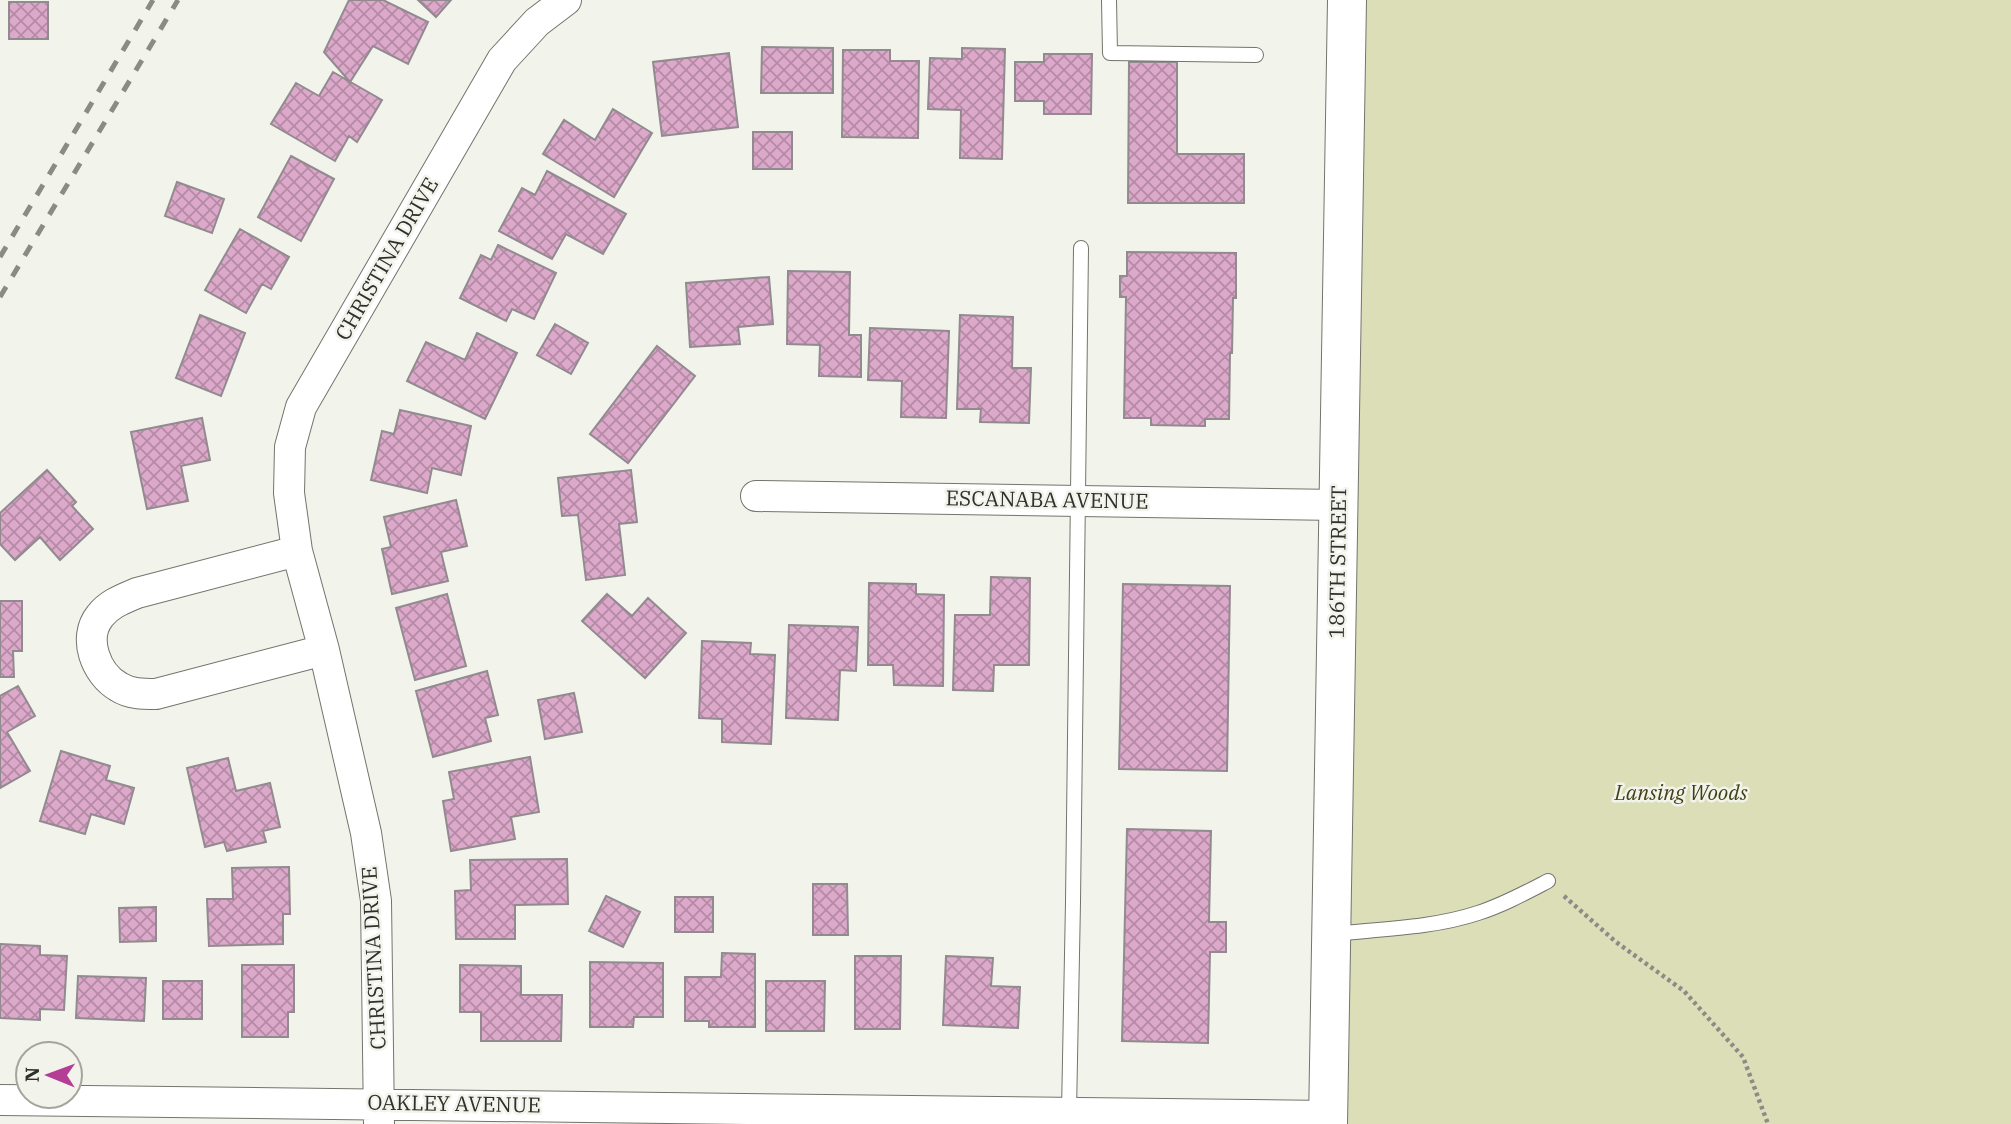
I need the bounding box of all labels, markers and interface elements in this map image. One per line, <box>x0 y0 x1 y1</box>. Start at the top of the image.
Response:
street label: CHRISTINA DRIVE <box>328 172 444 345</box>
street label: ESCANABA AVENUE <box>945 483 1149 515</box>
street label: 186TH STREET <box>1322 485 1352 639</box>
park label: Lansing Woods <box>1614 778 1748 806</box>
street label: CHRISTINA DRIVE <box>354 866 392 1050</box>
north arrow <box>14 1040 84 1110</box>
text: N <box>20 1067 44 1082</box>
street label: OAKLEY AVENUE <box>367 1087 541 1119</box>

